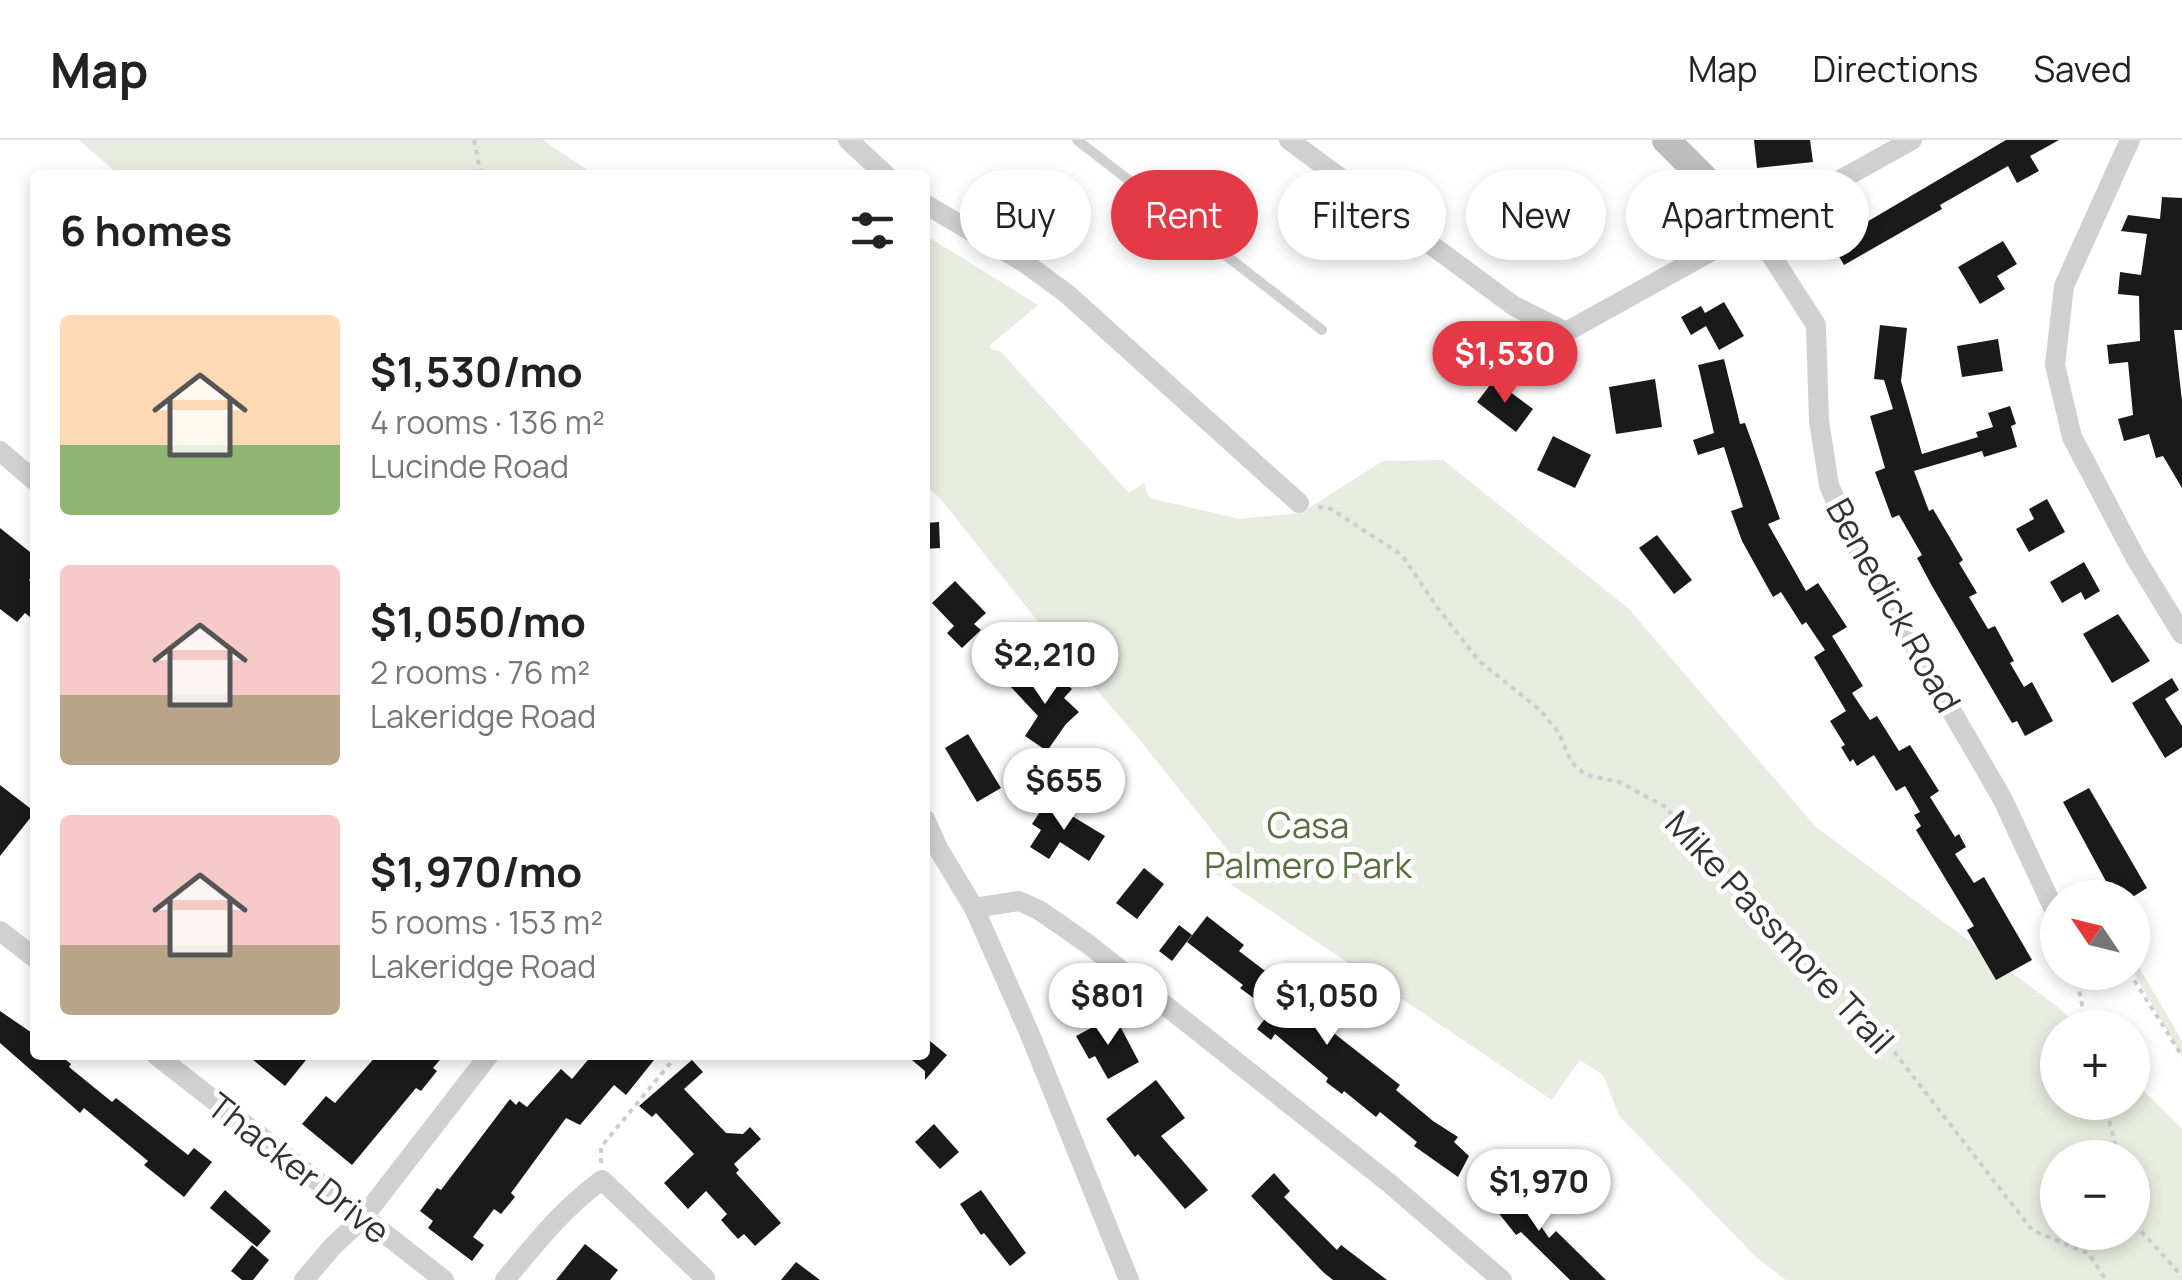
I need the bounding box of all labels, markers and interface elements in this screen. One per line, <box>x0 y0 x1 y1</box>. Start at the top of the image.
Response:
text: Map <box>50 37 148 102</box>
text: Map <box>1688 45 1758 93</box>
text: Directions <box>1813 45 1978 93</box>
text: Saved <box>2033 45 2132 93</box>
chip: Buy <box>960 170 1091 260</box>
chip: Rent <box>1111 170 1258 260</box>
chip: Filters <box>1278 170 1446 260</box>
chip: New <box>1466 170 1606 260</box>
chip: Apartment <box>1626 170 1869 260</box>
text: 6 homes <box>60 201 232 259</box>
icon: filters <box>845 203 900 258</box>
pin: $1,530 <box>1424 321 1586 406</box>
text: $1,530 <box>1455 331 1555 375</box>
text: $1,530/mo <box>370 342 583 400</box>
icon: home <box>140 355 260 475</box>
text: 4 rooms · 136 m² <box>370 400 605 444</box>
text: Lucinde Road <box>370 444 569 488</box>
street label: Benedick Road <box>1815 489 1973 721</box>
text: $1,050/mo <box>370 592 586 650</box>
icon: home <box>140 605 260 725</box>
pin: $2,210 <box>964 622 1126 707</box>
text: $2,210 <box>994 632 1097 676</box>
text: 2 rooms · 76 m² <box>370 650 590 694</box>
text: Lakeridge Road <box>370 694 596 738</box>
pin: $655 <box>1005 748 1123 833</box>
text: $655 <box>1025 758 1103 802</box>
street label: Mike Passmore Trail <box>1655 800 1905 1064</box>
park label: Casa Palmero Park <box>1204 801 1413 889</box>
text: $1,970/mo <box>370 842 582 900</box>
icon: home <box>140 855 260 975</box>
north arrow <box>2040 880 2150 990</box>
map controls <box>2040 880 2150 1250</box>
text: 5 rooms · 153 m² <box>370 900 603 944</box>
text: Lakeridge Road <box>370 944 596 988</box>
pin: $801 <box>1049 963 1167 1048</box>
pin: $1,050 <box>1246 963 1408 1048</box>
text: $801 <box>1071 973 1145 1017</box>
text: $1,050 <box>1275 973 1379 1017</box>
button: + <box>2040 1010 2150 1120</box>
street label: Thacker Drive <box>198 1082 400 1254</box>
button: − <box>2040 1140 2150 1250</box>
pin: $1,970 <box>1458 1149 1620 1234</box>
text: $1,970 <box>1489 1159 1589 1203</box>

